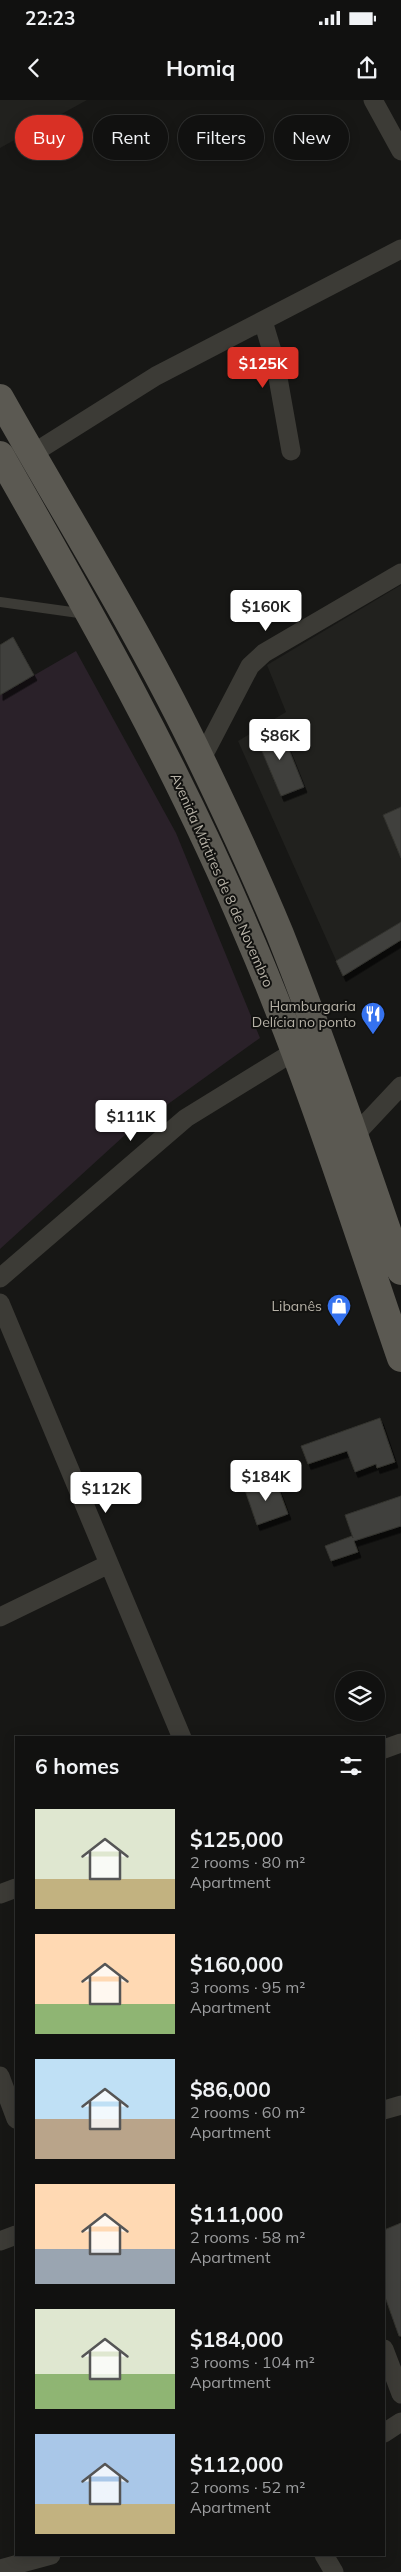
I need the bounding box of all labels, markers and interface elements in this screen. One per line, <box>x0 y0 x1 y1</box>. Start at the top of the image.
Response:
text: 22:23 <box>25 6 75 30</box>
icon: back <box>20 54 48 82</box>
text: Homiq <box>166 54 235 82</box>
icon: share <box>353 54 381 82</box>
chip: Buy <box>15 115 83 160</box>
chip: Rent <box>93 115 168 160</box>
chip: Filters <box>178 115 264 160</box>
chip: New <box>274 115 349 160</box>
pin: $125K <box>228 346 298 389</box>
text: $125K <box>238 353 288 373</box>
pin: $160K <box>231 590 301 632</box>
text: $160K <box>241 596 291 616</box>
pin: $86K <box>250 718 310 761</box>
text: $86K <box>260 725 300 745</box>
street label: Avenida Mártires de 8 de Novembro <box>166 770 278 990</box>
place label: Hamburgaria Delícia no ponto <box>252 997 356 1031</box>
restaurant icon: Hamburgaria Delícia no ponto <box>360 1001 386 1035</box>
pin: $111K <box>96 1100 166 1142</box>
text: $111K <box>106 1106 156 1126</box>
shop icon: Libanês <box>326 1293 352 1327</box>
place label: Libanês <box>271 1297 322 1315</box>
pin: $184K <box>231 1460 301 1502</box>
text: $184K <box>241 1466 291 1486</box>
pin: $112K <box>71 1472 141 1514</box>
text: $112K <box>81 1478 131 1498</box>
map controls <box>335 1671 385 1721</box>
button: layers <box>335 1671 385 1721</box>
icon: filters <box>337 1752 365 1780</box>
text: 6 homes <box>35 1753 119 1779</box>
text: $125,000 <box>190 1826 283 1852</box>
icon: home <box>75 1829 135 1889</box>
text: 2 rooms · 80 m² <box>190 1852 305 1872</box>
text: Apartment <box>190 1872 271 1892</box>
text: $160,000 <box>190 1951 283 1977</box>
icon: home <box>75 1954 135 2014</box>
text: 3 rooms · 95 m² <box>190 1977 305 1997</box>
text: Apartment <box>190 1997 271 2017</box>
text: $86,000 <box>190 2076 271 2102</box>
icon: home <box>75 2079 135 2139</box>
text: 2 rooms · 60 m² <box>190 2102 305 2122</box>
text: Apartment <box>190 2122 271 2142</box>
text: $111,000 <box>190 2201 283 2227</box>
icon: home <box>75 2204 135 2264</box>
text: 2 rooms · 58 m² <box>190 2227 305 2247</box>
text: Apartment <box>190 2247 271 2267</box>
text: $184,000 <box>190 2326 283 2352</box>
icon: home <box>75 2329 135 2389</box>
text: 3 rooms · 104 m² <box>190 2352 315 2372</box>
text: Apartment <box>190 2372 271 2392</box>
text: $112,000 <box>190 2451 283 2477</box>
icon: home <box>75 2454 135 2514</box>
text: 2 rooms · 52 m² <box>190 2477 305 2497</box>
text: Apartment <box>190 2497 271 2517</box>

